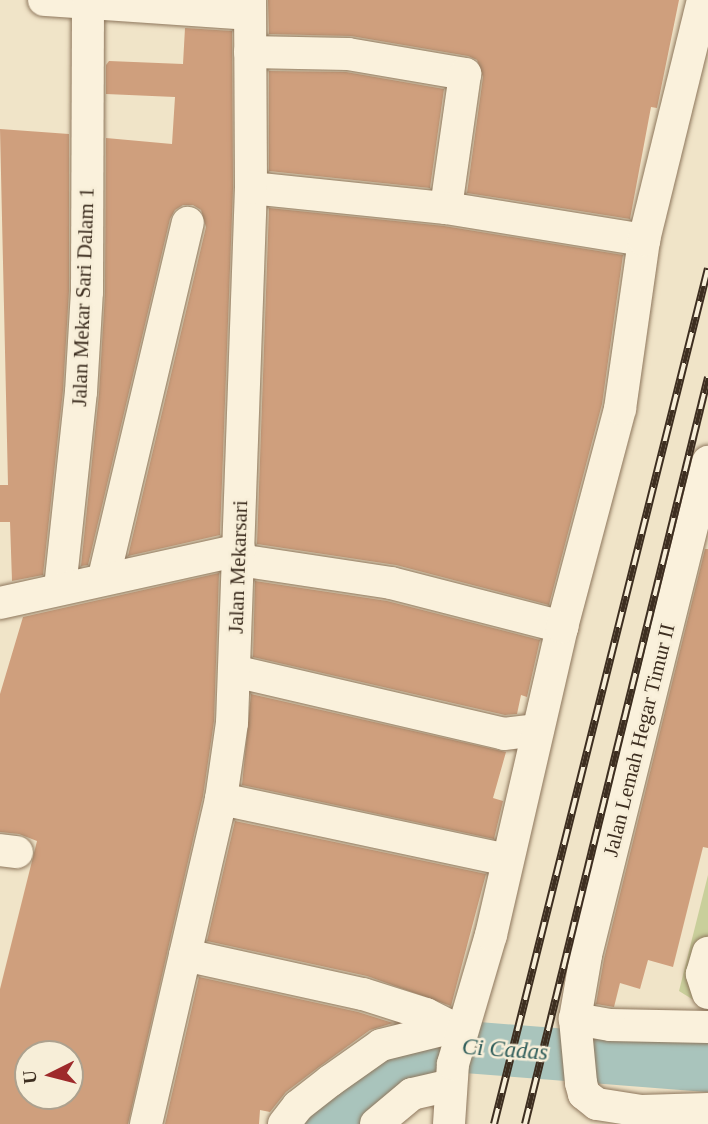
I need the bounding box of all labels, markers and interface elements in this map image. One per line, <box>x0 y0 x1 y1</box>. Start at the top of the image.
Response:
street label: Jalan Mekar Sari Dalam 1 <box>67 187 99 407</box>
street label: Jalan Mekarsari <box>223 500 253 634</box>
street label: Jalan Lemah Hegar Timur II <box>598 621 680 859</box>
water label: Ci Cadas <box>461 1033 549 1067</box>
north arrow <box>14 1040 84 1110</box>
text: U <box>18 1069 41 1085</box>

